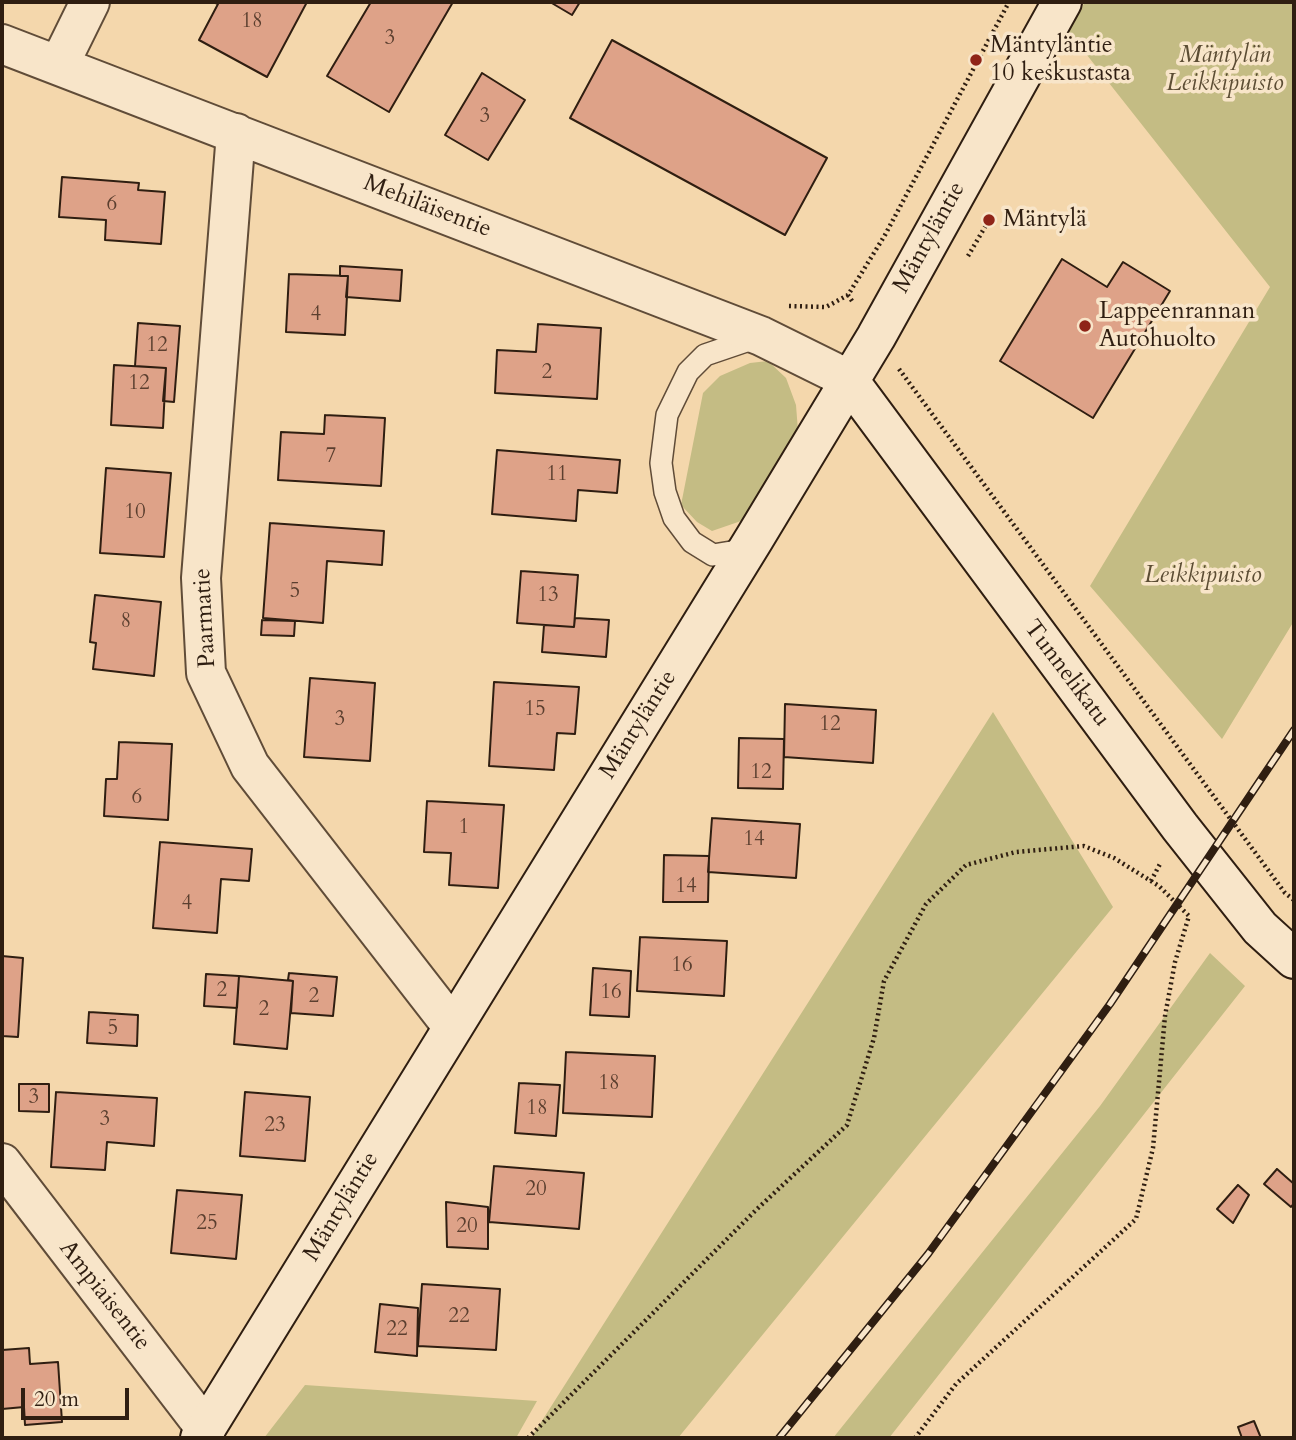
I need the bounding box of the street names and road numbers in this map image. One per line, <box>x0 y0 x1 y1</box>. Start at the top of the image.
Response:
street label: Mehiläisentie <box>359 169 495 245</box>
street label: Mäntyläntie <box>888 177 972 299</box>
street label: Paarmatie <box>189 568 223 668</box>
street label: Tunnelikatu <box>1017 615 1115 733</box>
street label: Mäntyläntie <box>594 665 684 785</box>
street label: Mäntyläntie <box>298 1147 386 1267</box>
street label: Ampiaisentie <box>52 1235 156 1357</box>

